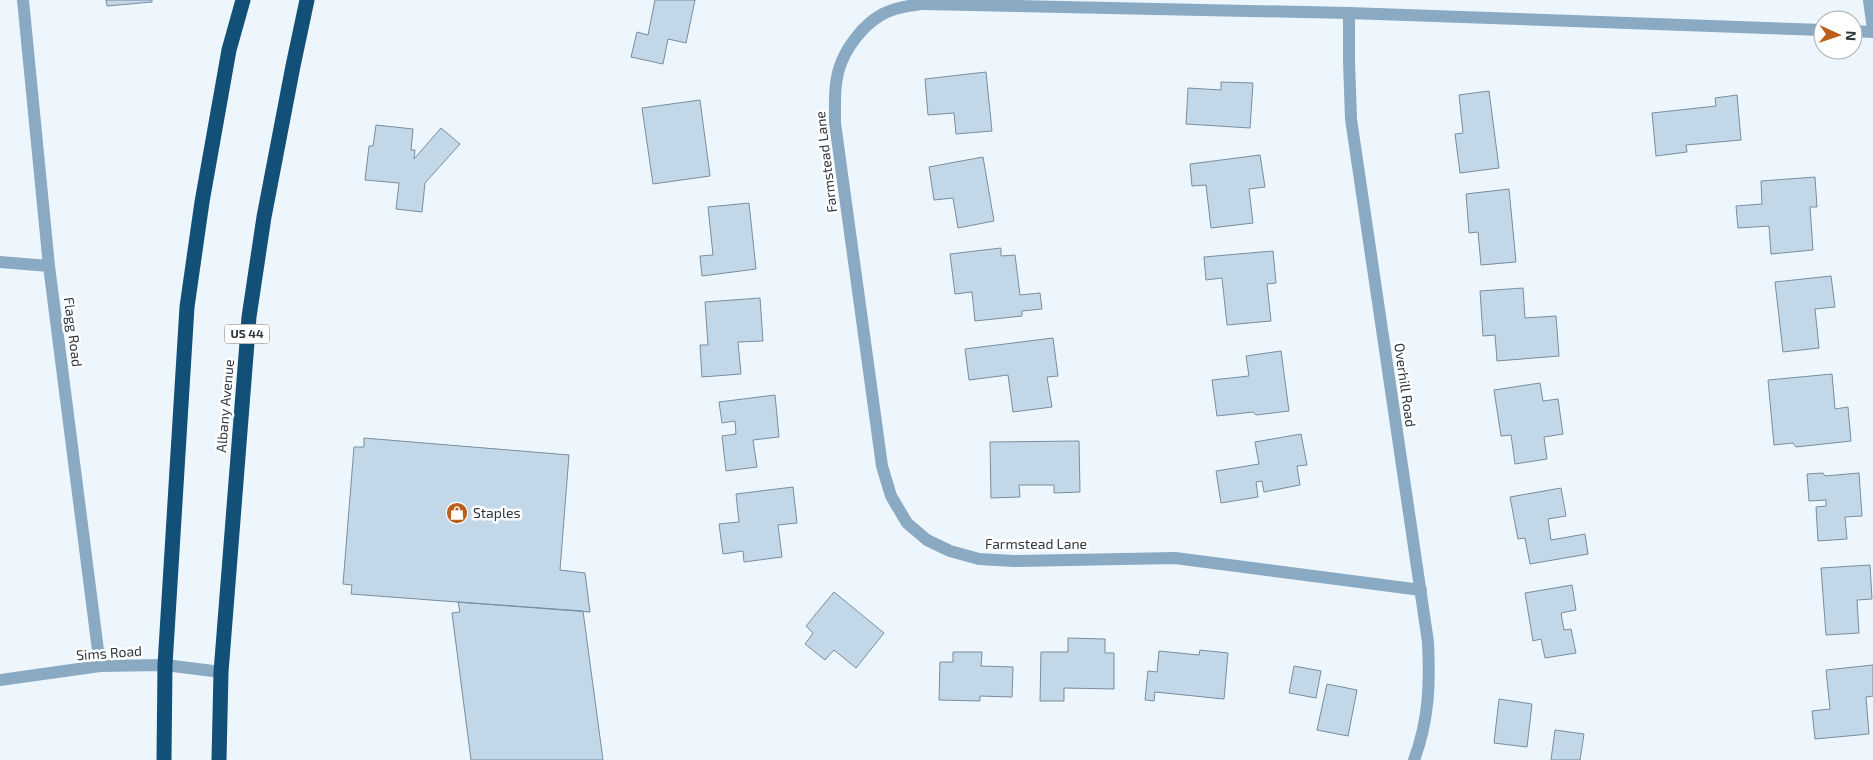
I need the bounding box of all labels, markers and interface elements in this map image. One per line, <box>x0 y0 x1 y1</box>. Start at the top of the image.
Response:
north arrow <box>1813 10 1863 60</box>
text: N <box>1843 30 1860 41</box>
street label: Farmstead Lane <box>811 110 840 214</box>
street label: Flagg Road <box>61 296 86 368</box>
road number: US 44 <box>224 324 270 344</box>
street label: Overhill Road <box>1391 342 1420 428</box>
street label: Albany Avenue <box>212 359 237 453</box>
shop icon: Staples <box>445 501 469 525</box>
place label: Staples <box>473 504 521 521</box>
street label: Farmstead Lane <box>985 535 1087 552</box>
street label: Sims Road <box>75 642 143 663</box>

